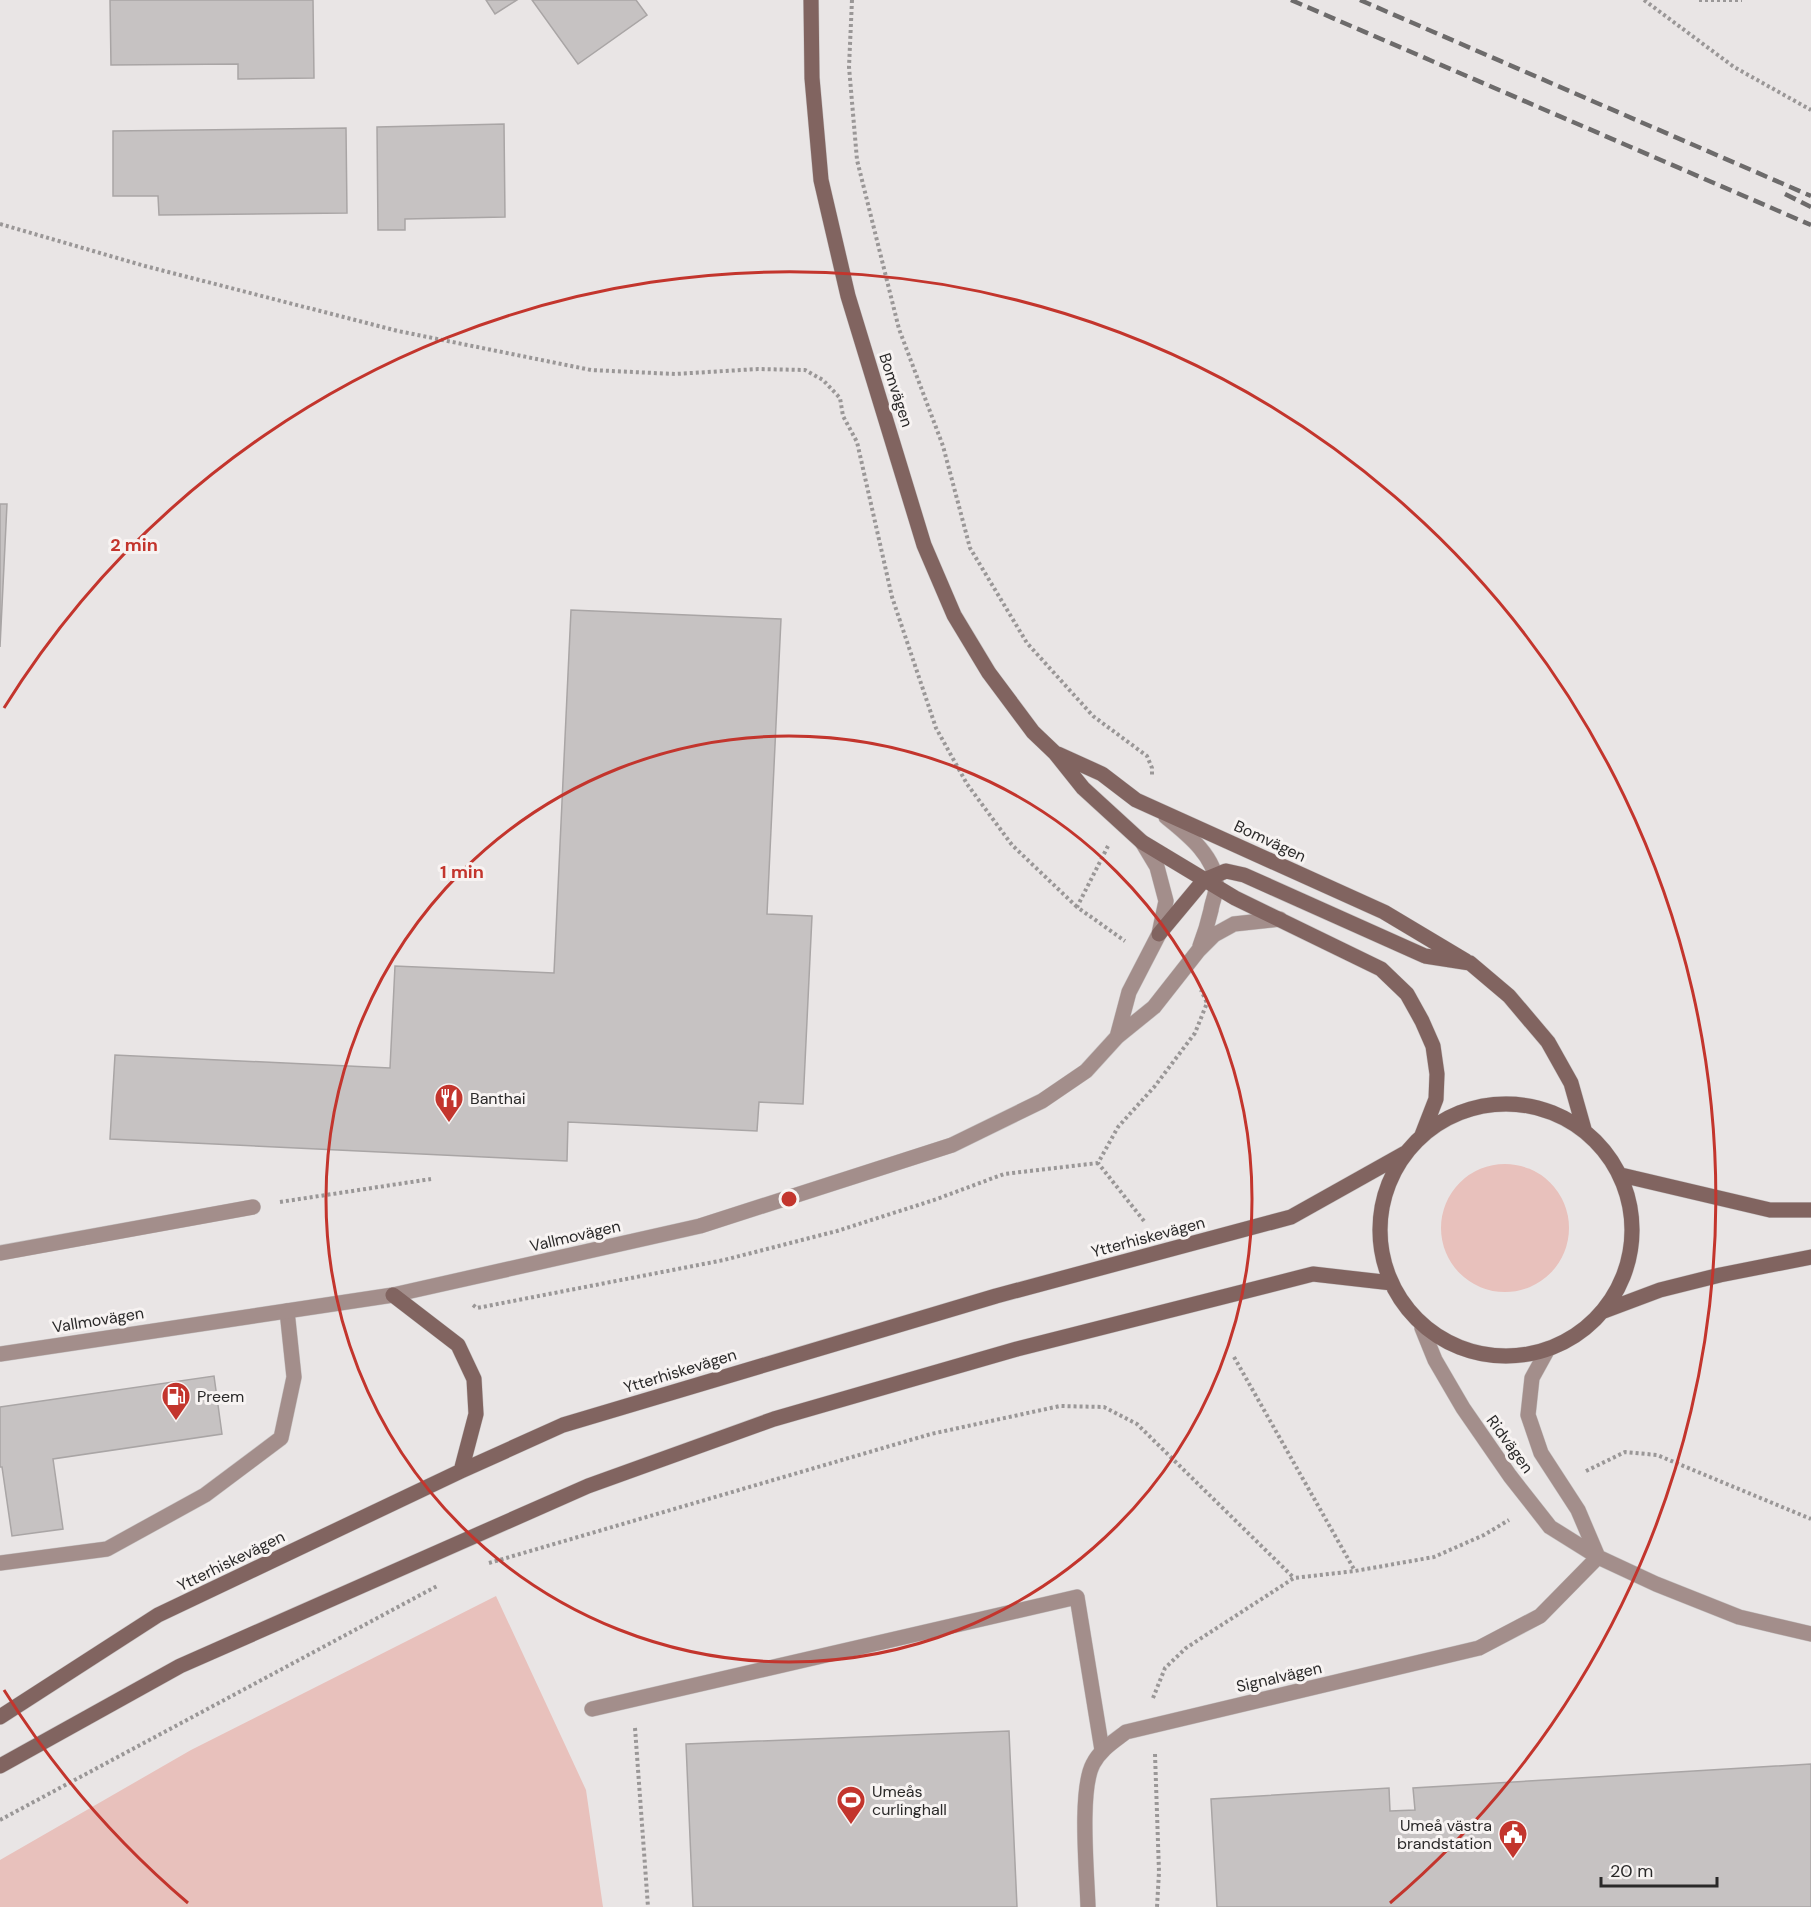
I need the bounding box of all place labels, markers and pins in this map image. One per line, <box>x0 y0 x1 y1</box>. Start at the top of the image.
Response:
restaurant icon: Banthai <box>433 1082 465 1124</box>
place label: Banthai <box>470 1088 526 1109</box>
centre of rings <box>779 1189 799 1209</box>
fuel station icon: Preem <box>160 1380 192 1422</box>
place label: Preem <box>197 1386 244 1407</box>
place label: Umeås curlinghall <box>872 1781 947 1820</box>
sports icon: Umeås curlinghall <box>835 1784 867 1826</box>
place label: Umeå västra brandstation <box>1397 1815 1492 1854</box>
public building icon: Umeå västra brandstation <box>1497 1818 1529 1860</box>

